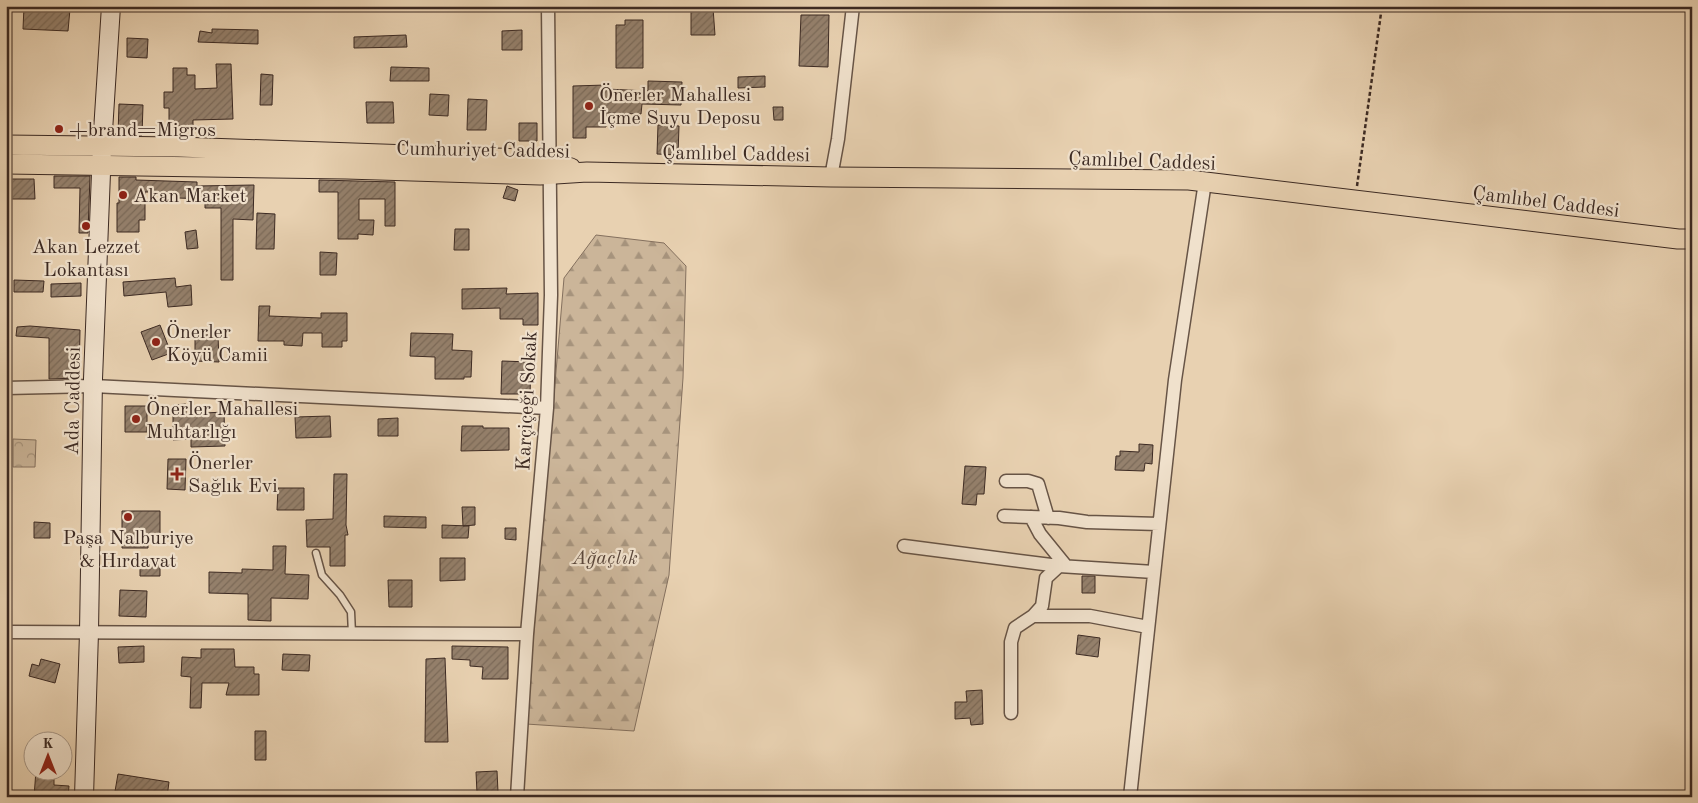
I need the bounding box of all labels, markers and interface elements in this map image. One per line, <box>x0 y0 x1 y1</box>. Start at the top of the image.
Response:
place label: Önerler Mahallesi İçme Suyu Deposu <box>599 83 761 129</box>
marker: Önerler Mahallesi İçme Suyu Deposu <box>583 100 595 112</box>
place label: +brand=Migros <box>69 121 216 141</box>
marker: +brand=Migros <box>53 123 65 135</box>
street label: Cumhuriyet Caddesi <box>396 139 570 163</box>
street label: Çamlıbel Caddesi <box>662 144 810 166</box>
street label: Çamlıbel Caddesi <box>1068 149 1216 175</box>
street label: Çamlıbel Caddesi <box>1471 184 1620 222</box>
place label: Akan Market <box>133 187 246 207</box>
marker: Akan Market <box>117 189 129 201</box>
marker: Akan Lezzet Lokantası <box>80 220 92 232</box>
place label: Akan Lezzet Lokantası <box>32 238 140 281</box>
place label: Önerler Köyü Camii <box>166 320 268 366</box>
street label: Karçiçeği Sokak <box>514 331 542 472</box>
marker: Önerler Köyü Camii <box>150 336 162 348</box>
street label: Ada Caddesi <box>63 347 85 456</box>
place label: Önerler Mahallesi Muhtarlığı <box>146 397 298 443</box>
marker: Önerler Mahallesi Muhtarlığı <box>130 413 142 425</box>
place label: Önerler Sağlık Evi <box>188 451 278 497</box>
marker: Önerler Sağlık Evi <box>170 467 184 481</box>
marker: Paşa Nalburiye & Hırdavat <box>122 511 134 523</box>
place label: Paşa Nalburiye & Hırdavat <box>63 529 193 572</box>
park label: Ağaçlık <box>571 549 638 569</box>
north arrow <box>22 730 72 780</box>
text: K <box>43 737 54 751</box>

